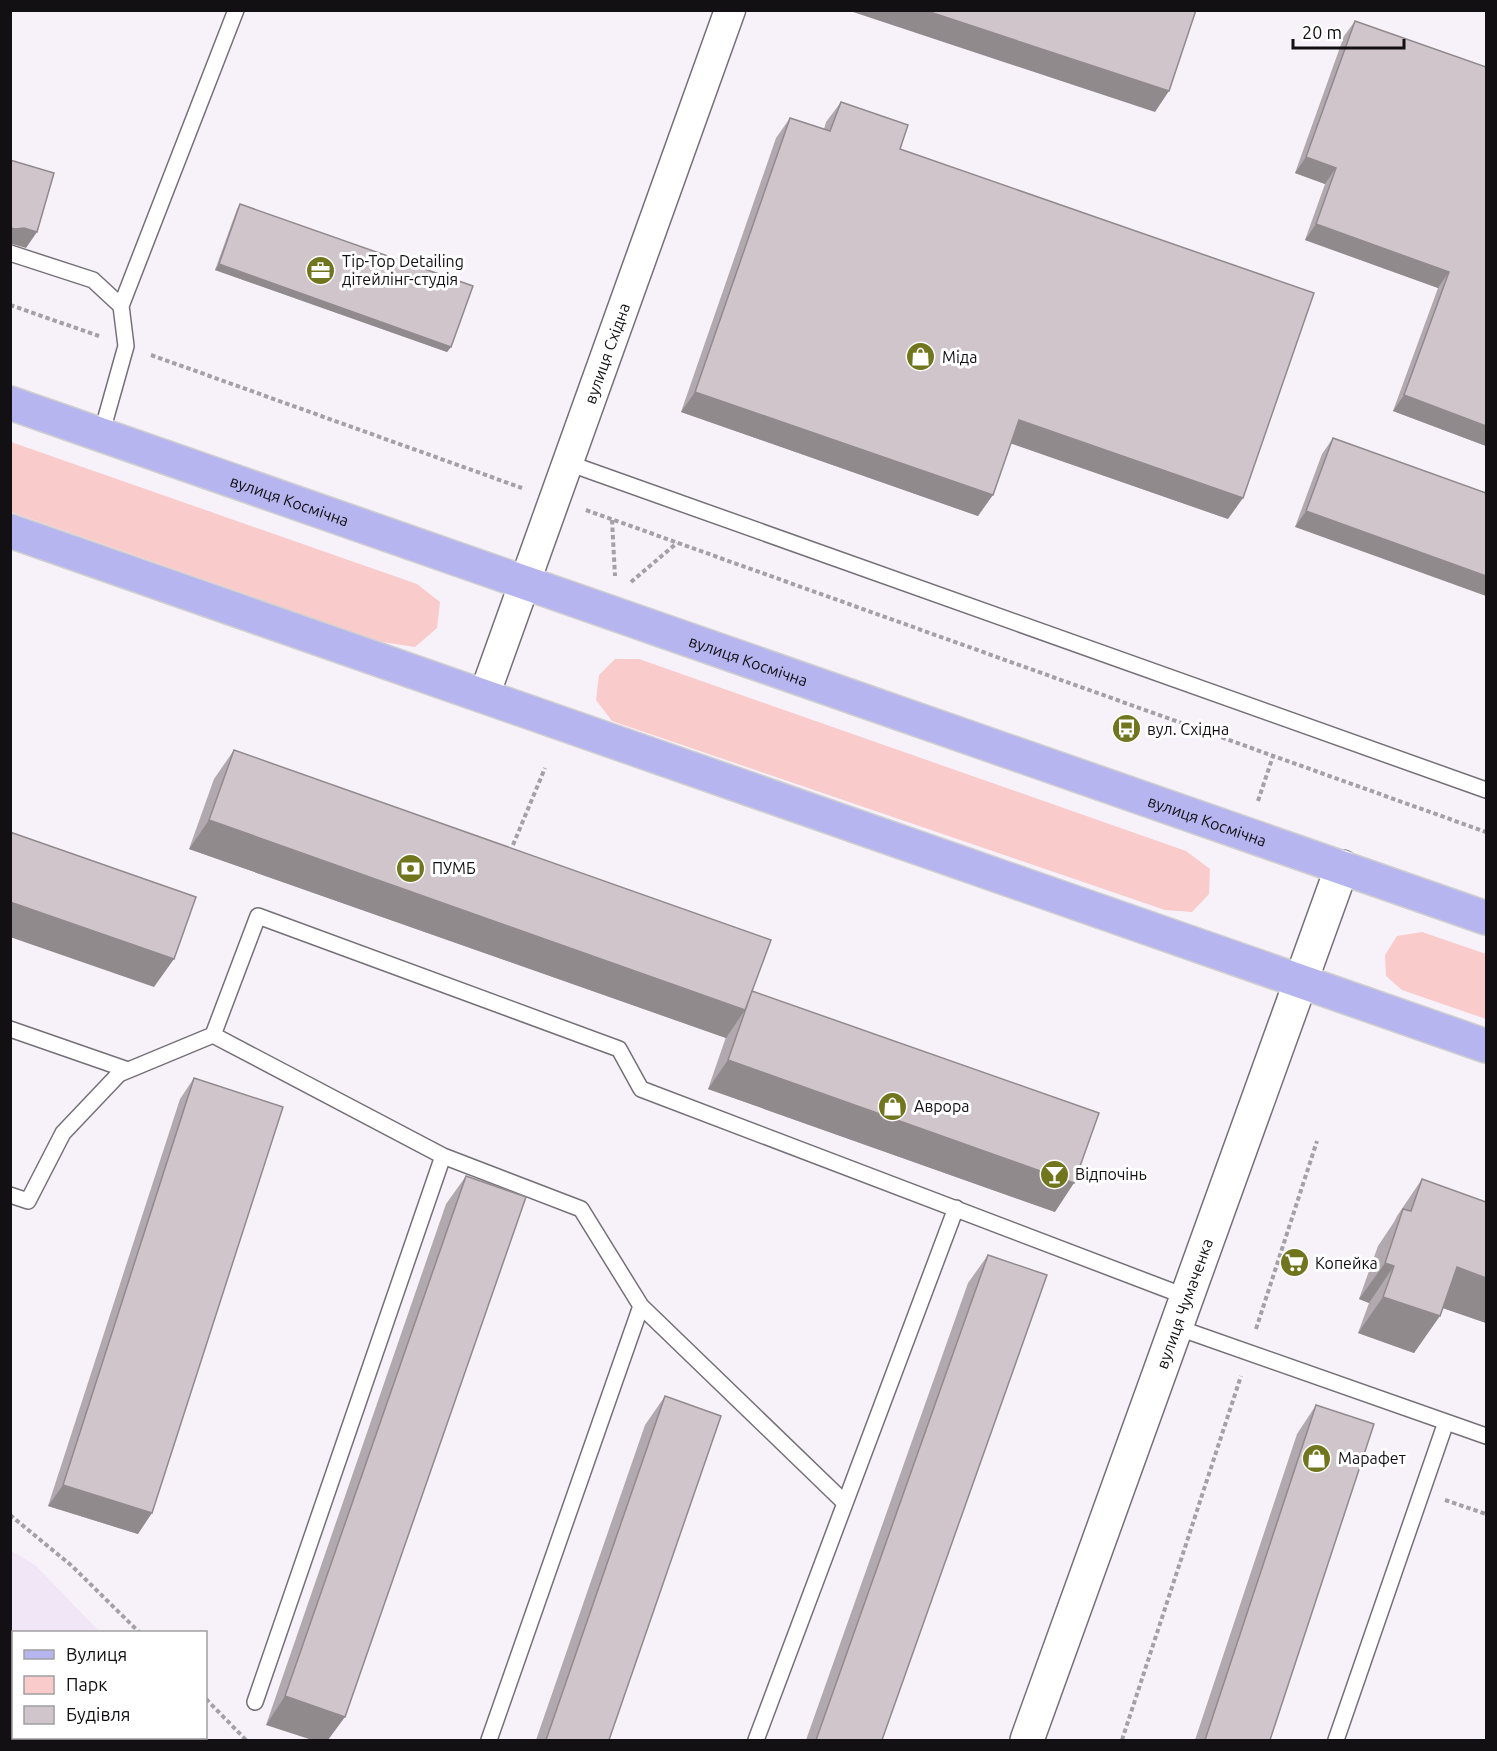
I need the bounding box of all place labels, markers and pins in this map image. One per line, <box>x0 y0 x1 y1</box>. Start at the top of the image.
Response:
place label: Tip-Top Detailing дітейлiнг-студiя <box>342 252 464 288</box>
office icon: Tip-Top Detailing дітейлiнг-студiя <box>305 254 337 286</box>
shop icon: Міда <box>905 341 937 373</box>
place label: Міда <box>942 348 977 366</box>
bus stop icon: вул. Східна <box>1110 713 1142 745</box>
place label: вул. Східна <box>1147 720 1229 738</box>
bank icon: ПУМБ <box>395 852 427 884</box>
place label: ПУМБ <box>432 859 476 877</box>
shop icon: Аврора <box>877 1090 909 1122</box>
place label: Аврора <box>914 1097 970 1115</box>
bar icon: Відпочінь <box>1038 1158 1070 1190</box>
place label: Відпочінь <box>1075 1165 1147 1183</box>
supermarket icon: Копейка <box>1278 1247 1310 1279</box>
place label: Копейка <box>1315 1254 1378 1272</box>
shop icon: Марафет <box>1301 1442 1333 1474</box>
place label: Марафет <box>1338 1449 1406 1467</box>

